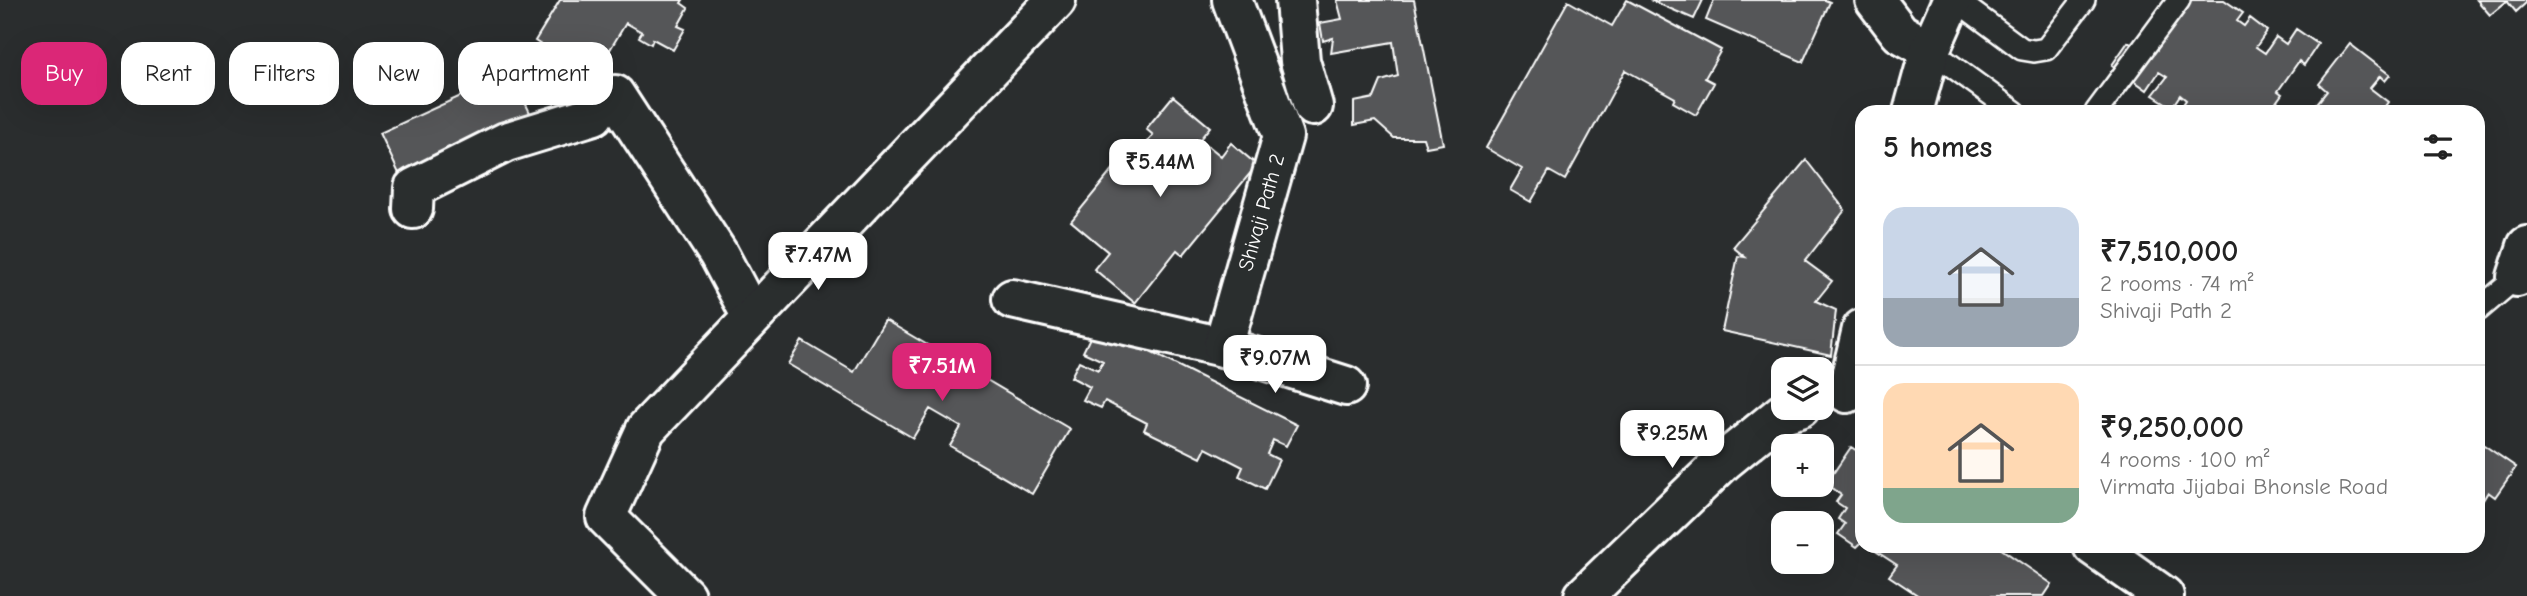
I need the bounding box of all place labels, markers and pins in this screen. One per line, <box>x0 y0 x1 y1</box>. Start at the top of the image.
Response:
pin: ₹5.44M <box>1103 140 1217 199</box>
pin: ₹7.47M <box>761 232 875 292</box>
pin: ₹9.07M <box>1218 336 1332 395</box>
pin: ₹7.51M <box>885 344 999 403</box>
pin: ₹9.25M <box>1615 410 1729 470</box>

